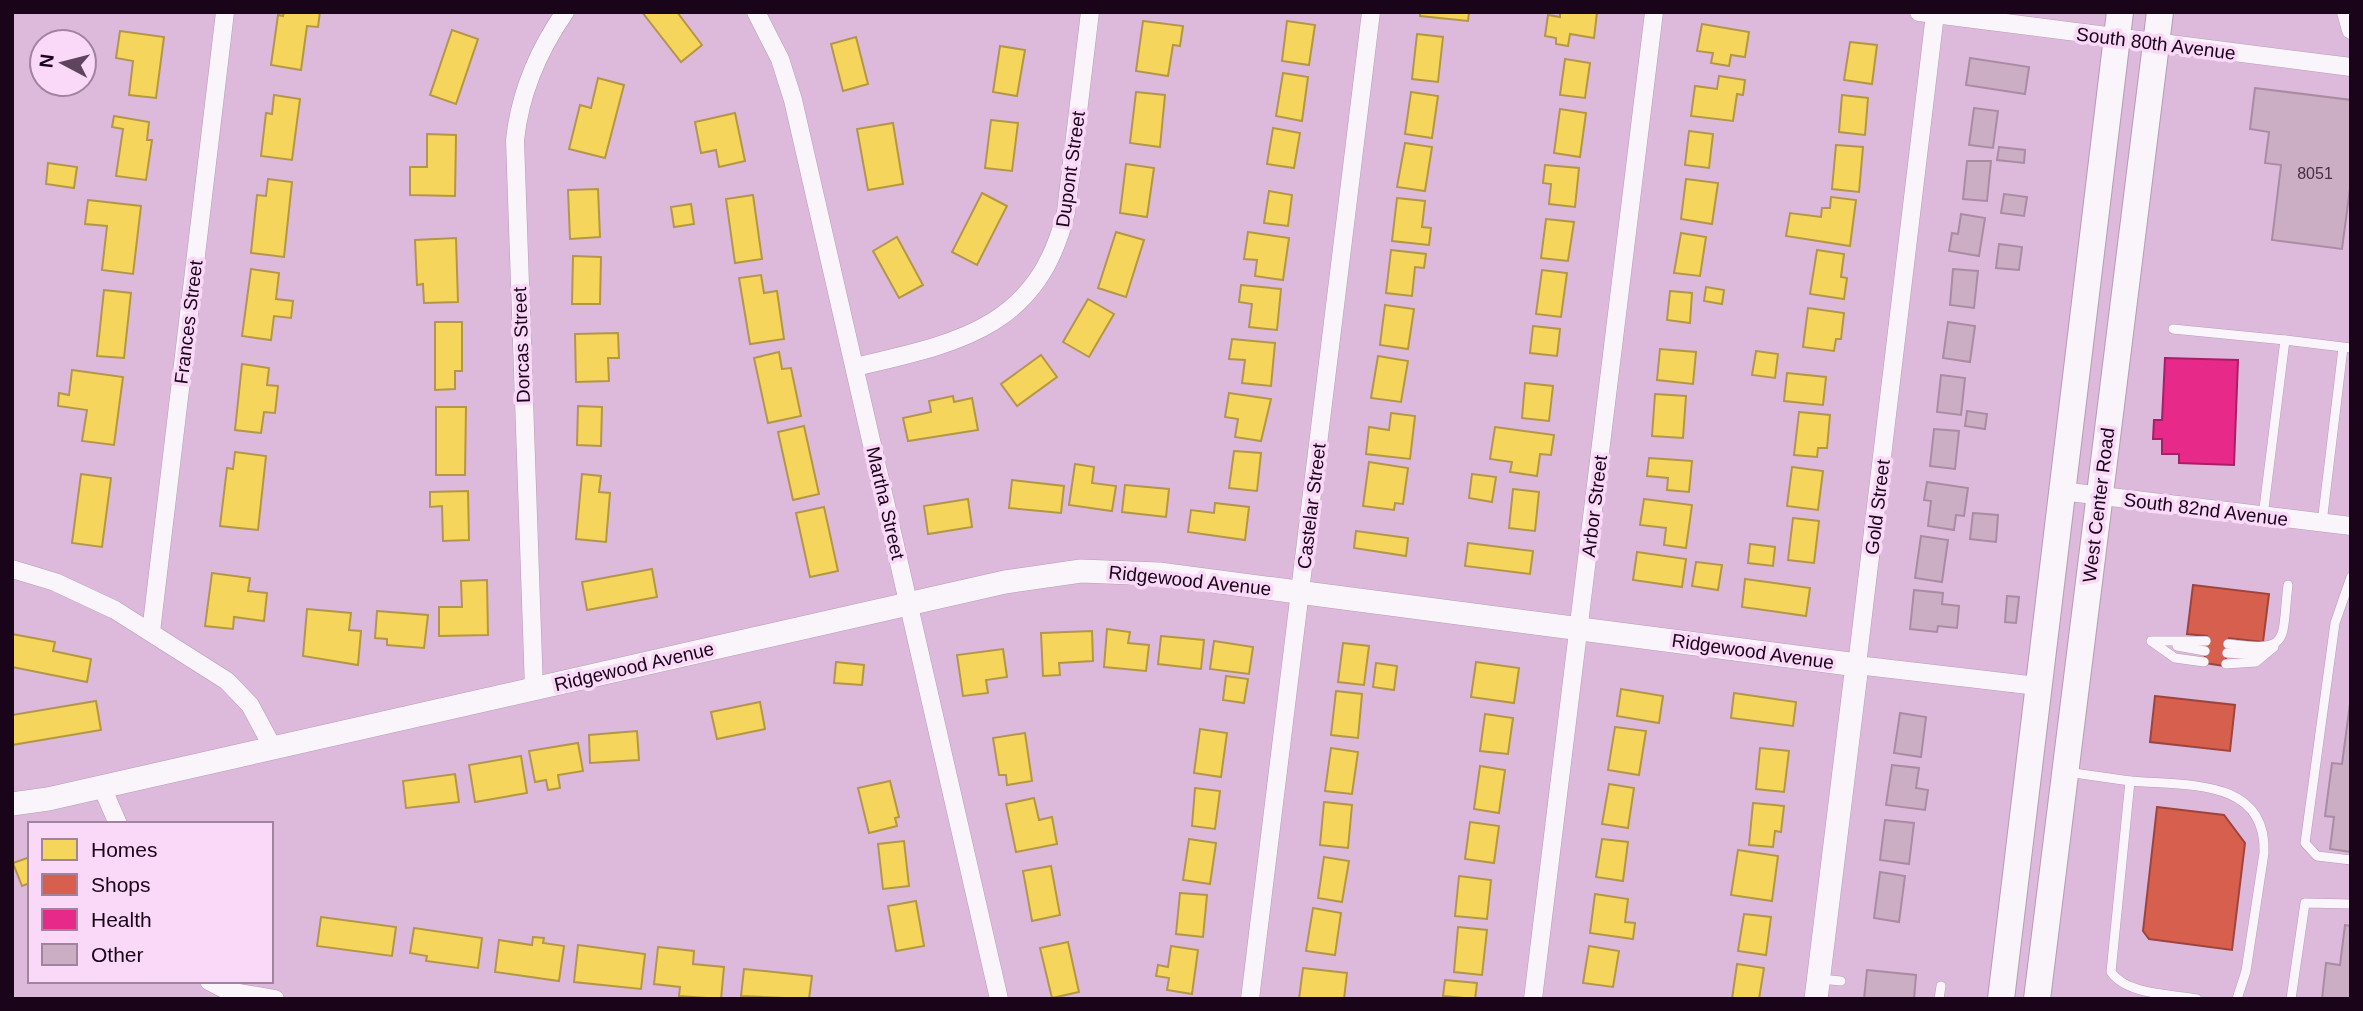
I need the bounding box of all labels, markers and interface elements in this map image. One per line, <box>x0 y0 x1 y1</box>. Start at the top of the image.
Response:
street label: South 80th Avenue <box>2075 23 2237 64</box>
north arrow <box>28 28 98 98</box>
text: N <box>35 53 58 69</box>
street label: Dupont Street <box>1052 109 1089 229</box>
house number: 8051 <box>2297 165 2333 182</box>
street label: Frances Street <box>170 258 207 385</box>
street label: Dorcas Street <box>509 286 534 403</box>
street label: West Center Road <box>2079 426 2118 584</box>
street label: Castelar Street <box>1293 441 1330 570</box>
street label: Martha Street <box>862 445 909 562</box>
street label: Arbor Street <box>1578 453 1611 558</box>
street label: Gold Street <box>1861 457 1894 556</box>
street label: South 82nd Avenue <box>2123 489 2289 530</box>
street label: Ridgewood Avenue <box>1108 562 1272 599</box>
street label: Ridgewood Avenue <box>1671 630 1835 673</box>
street label: Ridgewood Avenue <box>552 638 716 695</box>
legend <box>28 822 273 983</box>
text: Homes <box>91 838 158 861</box>
text: Shops <box>91 873 151 896</box>
text: Health <box>91 908 152 931</box>
text: Other <box>91 943 144 966</box>

